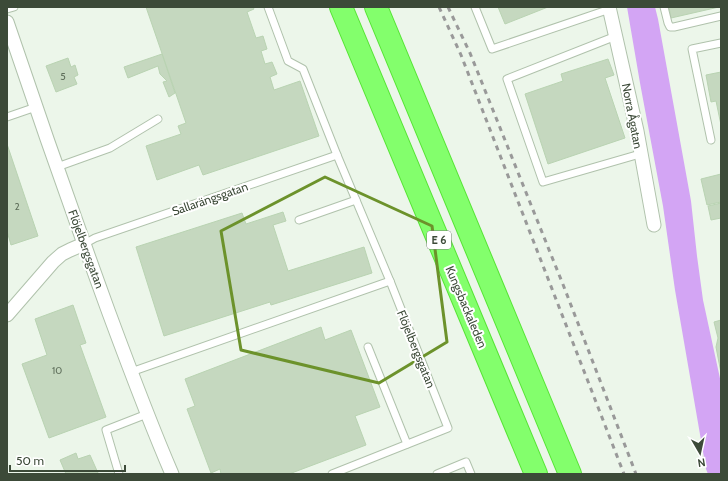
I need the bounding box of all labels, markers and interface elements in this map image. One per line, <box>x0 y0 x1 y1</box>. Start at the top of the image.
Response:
house number: 5 <box>60 70 66 83</box>
street label: Norra Ågatan <box>619 82 646 150</box>
street label: Sallarängsgatan <box>170 178 250 219</box>
house number: 2 <box>14 200 20 213</box>
street label: Flöjelbergsgatan <box>65 207 108 291</box>
road number: E 6 <box>427 231 451 249</box>
street label: Kungsbackaleden <box>442 263 491 350</box>
street label: Flöjelbergsgatan <box>394 308 439 390</box>
house number: 10 <box>52 364 62 377</box>
north arrow <box>680 433 720 473</box>
scale bar <box>10 447 125 473</box>
text: 50 m <box>16 453 44 468</box>
text: N <box>697 455 707 470</box>

